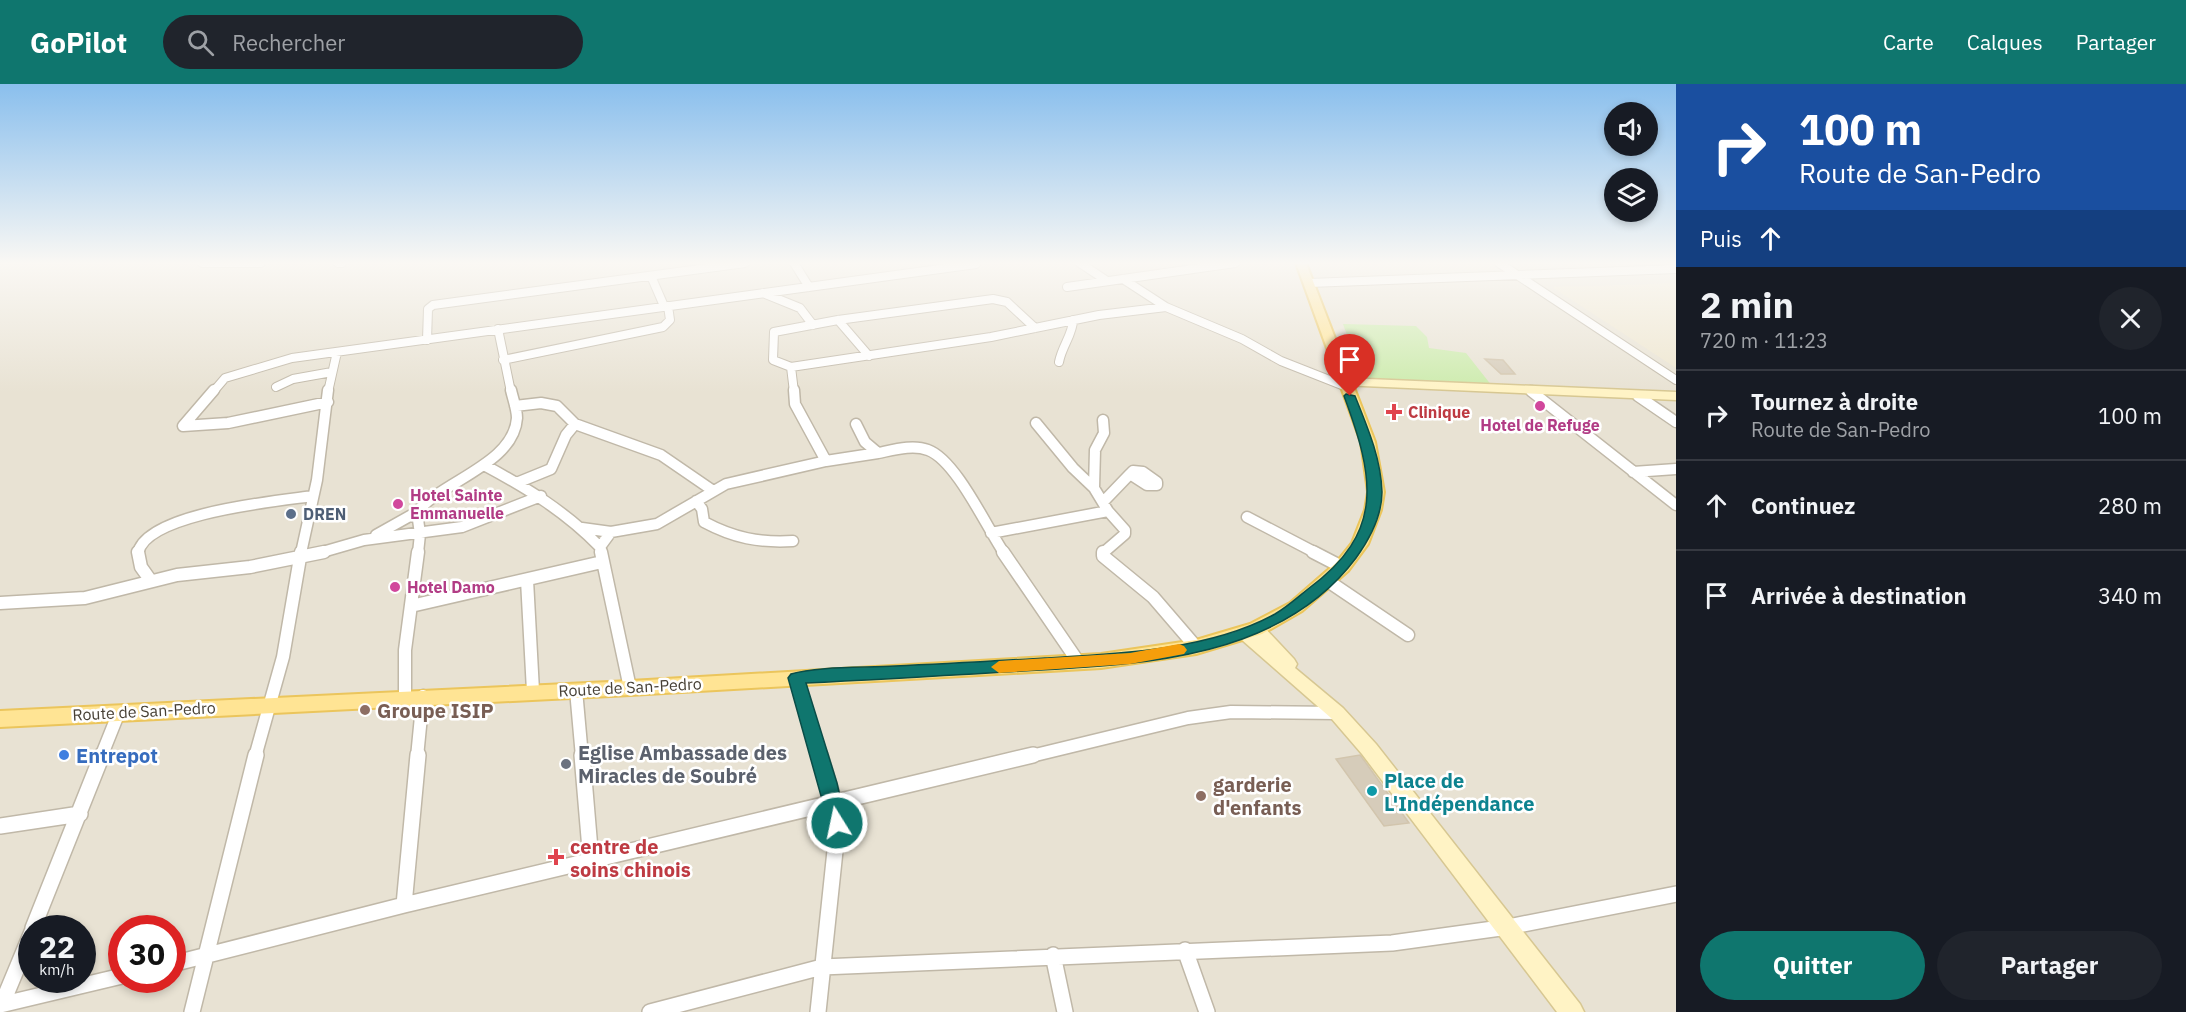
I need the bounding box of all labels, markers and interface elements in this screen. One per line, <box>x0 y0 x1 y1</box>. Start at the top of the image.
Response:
search box <box>163 15 583 69</box>
text: GoPilot <box>30 24 127 61</box>
icon: search <box>184 26 217 59</box>
text: Rechercher <box>232 28 345 57</box>
text: Carte <box>1883 28 1934 56</box>
text: Calques <box>1967 28 2043 56</box>
text: Partager <box>2076 28 2156 56</box>
map controls <box>1604 102 1658 222</box>
button: sound <box>1604 102 1658 156</box>
text: 100 m <box>1799 102 1922 157</box>
icon: right <box>1700 108 1778 186</box>
text: Route de San-Pedro <box>1799 155 2041 190</box>
button: layers <box>1604 168 1658 222</box>
icon: ahead <box>1754 222 1787 255</box>
text: Puis <box>1700 224 1742 253</box>
text: 2 min <box>1700 281 1794 328</box>
button: close <box>2099 287 2162 350</box>
text: 720 m · 11:23 <box>1700 327 1828 354</box>
pin <box>1324 334 1375 396</box>
icon: arrive <box>1333 343 1366 376</box>
text: Tournez à droite <box>1751 387 1918 416</box>
marker: Hotel de Refuge <box>1533 399 1547 413</box>
icon: right <box>1700 399 1733 432</box>
text: 100 m <box>2098 401 2162 430</box>
place label: Clinique <box>1408 402 1470 422</box>
marker: Clinique <box>1385 403 1403 421</box>
place label: Hotel de Refuge <box>1480 415 1600 435</box>
text: Route de San-Pedro <box>1751 416 1930 443</box>
place label: Hotel Sainte Emmanuelle <box>410 485 504 523</box>
icon: ahead <box>1700 489 1733 522</box>
text: Continuez <box>1751 491 1855 520</box>
text: 280 m <box>2098 491 2162 520</box>
marker: Hotel Sainte Emmanuelle <box>391 497 405 511</box>
place label: DREN <box>303 504 346 524</box>
marker: DREN <box>284 507 298 521</box>
place label: Hotel Damo <box>407 577 495 597</box>
icon: arrive <box>1700 579 1733 612</box>
marker: Hotel Damo <box>388 580 402 594</box>
text: Arrivée à destination <box>1751 581 1967 610</box>
text: 340 m <box>2098 581 2162 610</box>
street label: Route de San-Pedro <box>558 673 702 701</box>
street label: Route de San-Pedro <box>72 697 216 725</box>
place label: Groupe ISIP <box>377 697 494 724</box>
marker: Groupe ISIP <box>358 703 372 717</box>
place label: Eglise Ambassade des Miracles de Soubré <box>578 739 787 789</box>
place label: Entrepot <box>76 742 158 769</box>
marker: Entrepot <box>57 748 71 762</box>
marker: Eglise Ambassade des Miracles de Soubré <box>559 757 573 771</box>
place label: Place de L'Indépendance <box>1384 767 1534 817</box>
place label: garderie d'enfants <box>1213 771 1302 821</box>
marker: Place de L'Indépendance <box>1365 784 1379 798</box>
marker: garderie d'enfants <box>1194 789 1208 803</box>
position arrow <box>805 791 869 855</box>
place label: centre de soins chinois <box>570 833 691 883</box>
marker: centre de soins chinois <box>547 848 565 866</box>
speed limit sign: 30 <box>108 915 186 993</box>
text: 22 <box>39 927 75 966</box>
button: Quitter <box>1700 931 1925 1000</box>
button: Partager <box>1937 931 2162 1000</box>
text: km/h <box>39 960 75 979</box>

